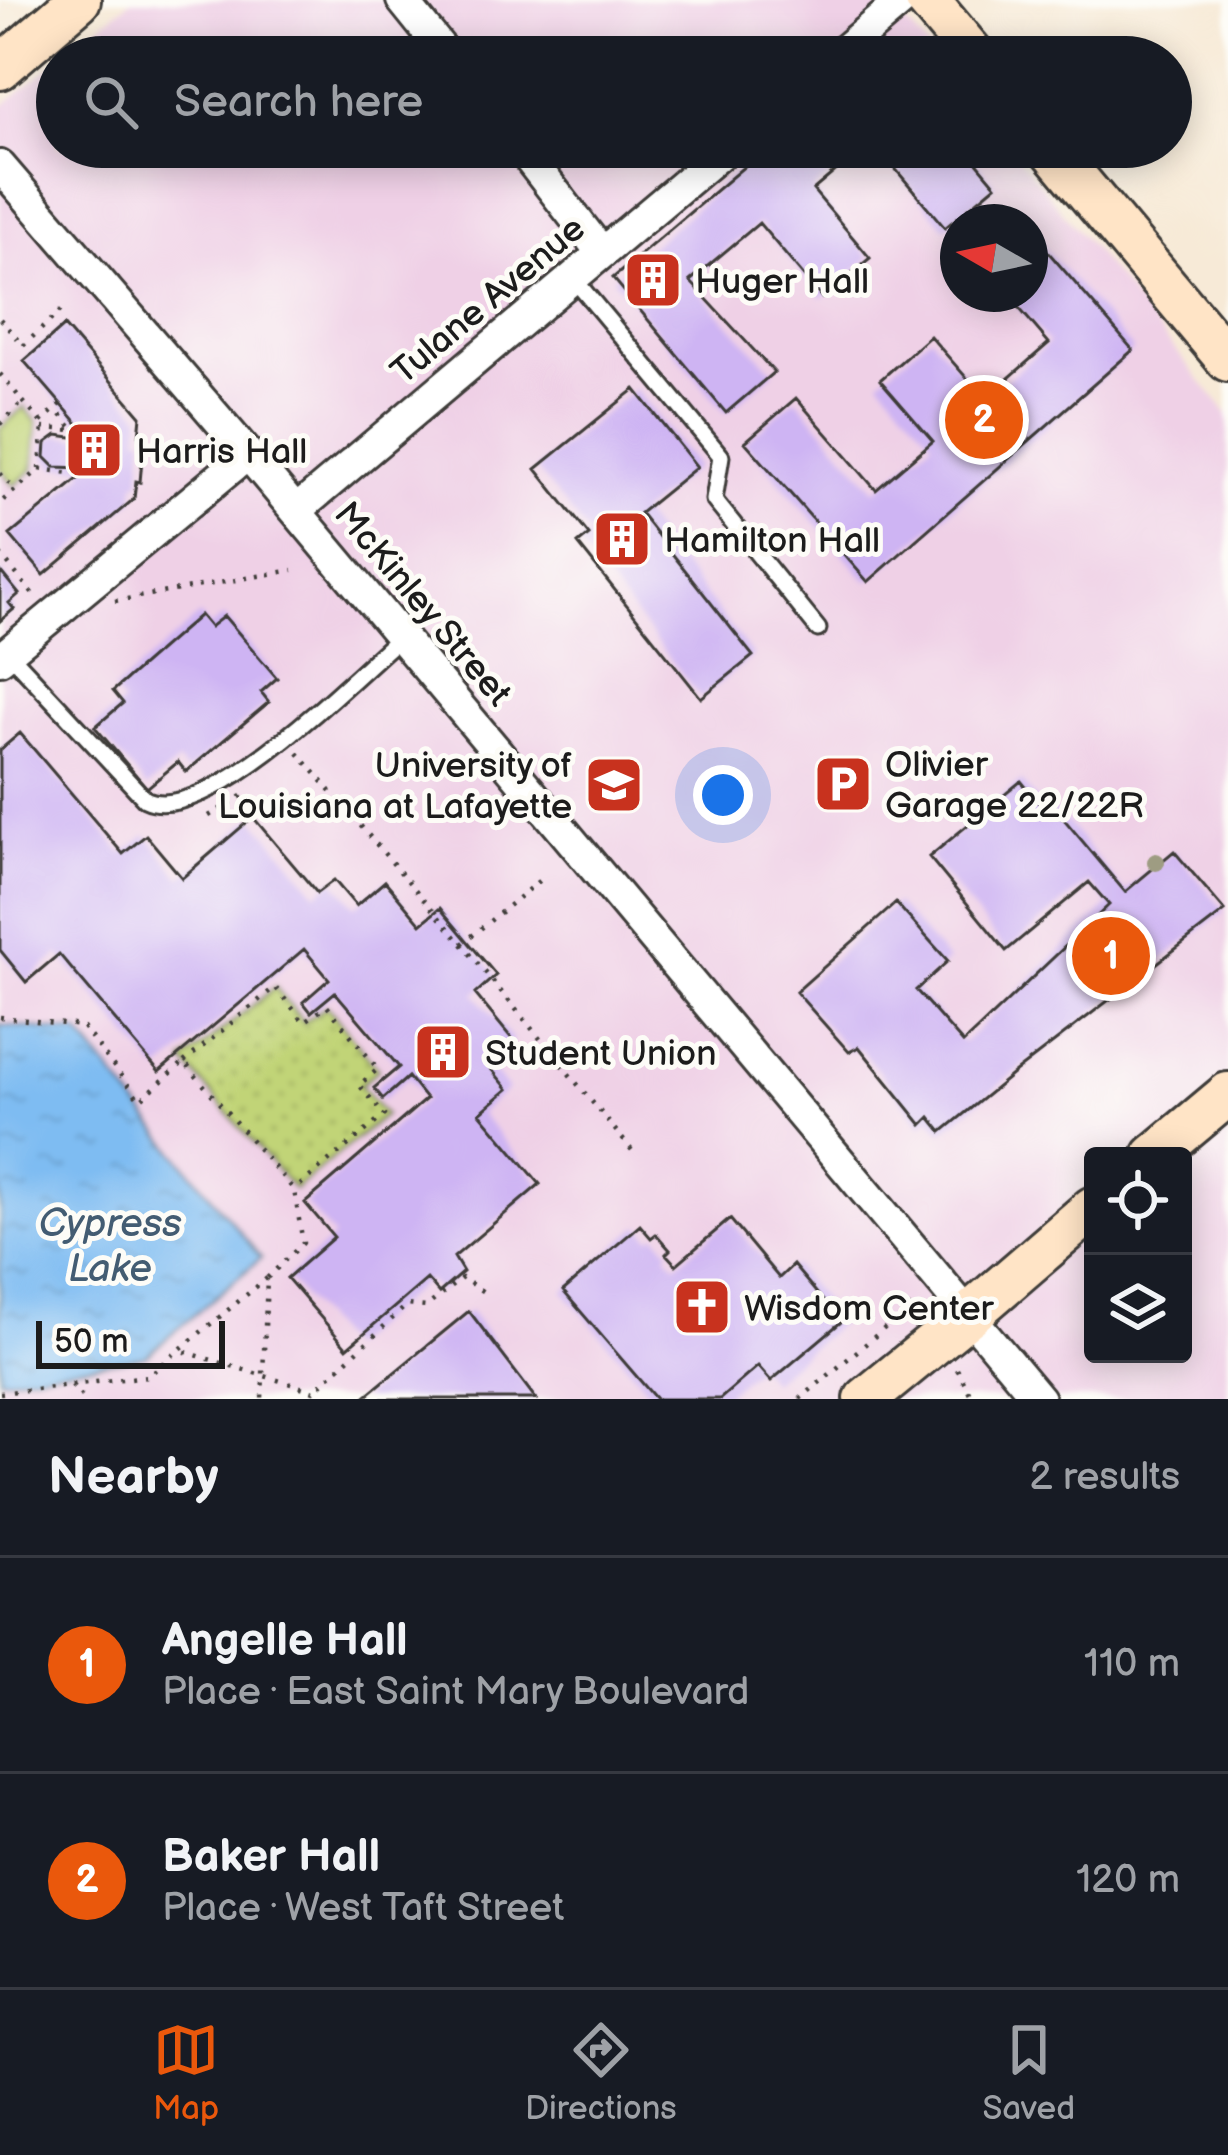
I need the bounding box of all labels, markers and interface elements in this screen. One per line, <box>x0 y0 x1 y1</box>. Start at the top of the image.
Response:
search box <box>36 36 1192 168</box>
icon: search <box>78 69 144 135</box>
text: Search here <box>174 75 423 130</box>
north arrow <box>940 204 1048 312</box>
street label: Tulane Avenue <box>383 208 594 394</box>
building icon: Huger Hall <box>622 249 684 311</box>
place label: Huger Hall <box>695 261 869 304</box>
pin: 2 <box>945 375 1023 465</box>
building icon: Harris Hall <box>63 419 125 481</box>
place label: Harris Hall <box>136 431 307 474</box>
street label: McKinley Street <box>324 494 520 715</box>
building icon: Hamilton Hall <box>591 508 653 570</box>
place label: Hamilton Hall <box>664 520 880 563</box>
place label: Olivier Garage 22/22R <box>885 744 1144 828</box>
place label: University of Louisiana at Lafayette <box>218 745 572 829</box>
parking icon: Olivier Garage 22/22R <box>812 753 874 815</box>
school or university icon: University of Louisiana at Lafayette <box>583 754 645 816</box>
your location <box>693 765 753 825</box>
pin: 1 <box>1072 911 1150 1001</box>
building icon: Student Union <box>412 1021 474 1083</box>
place label: Student Union <box>485 1033 717 1076</box>
map controls <box>1084 1147 1192 1363</box>
button: locate <box>1084 1147 1192 1255</box>
water label: Cypress Lake <box>38 1201 182 1293</box>
button: layers <box>1084 1255 1192 1363</box>
church icon: Wisdom Center <box>671 1276 733 1338</box>
place label: Wisdom Center <box>744 1288 994 1331</box>
scale bar <box>36 1315 225 1368</box>
text: 50 m <box>54 1322 129 1362</box>
text: Nearby <box>48 1447 219 1508</box>
text: 2 results <box>1029 1454 1180 1501</box>
text: Angelle Hall <box>162 1614 408 1669</box>
text: 1 <box>79 1641 95 1688</box>
text: 110 m <box>1084 1641 1180 1688</box>
text: Place · East Saint Mary Boulevard <box>162 1669 749 1716</box>
text: Baker Hall <box>162 1830 380 1885</box>
text: 2 <box>75 1857 99 1904</box>
text: 120 m <box>1076 1857 1180 1904</box>
text: Place · West Taft Street <box>162 1885 564 1932</box>
tab: Map <box>153 2017 219 2129</box>
tab: Directions <box>525 2017 677 2129</box>
tab: Saved <box>982 2017 1075 2129</box>

